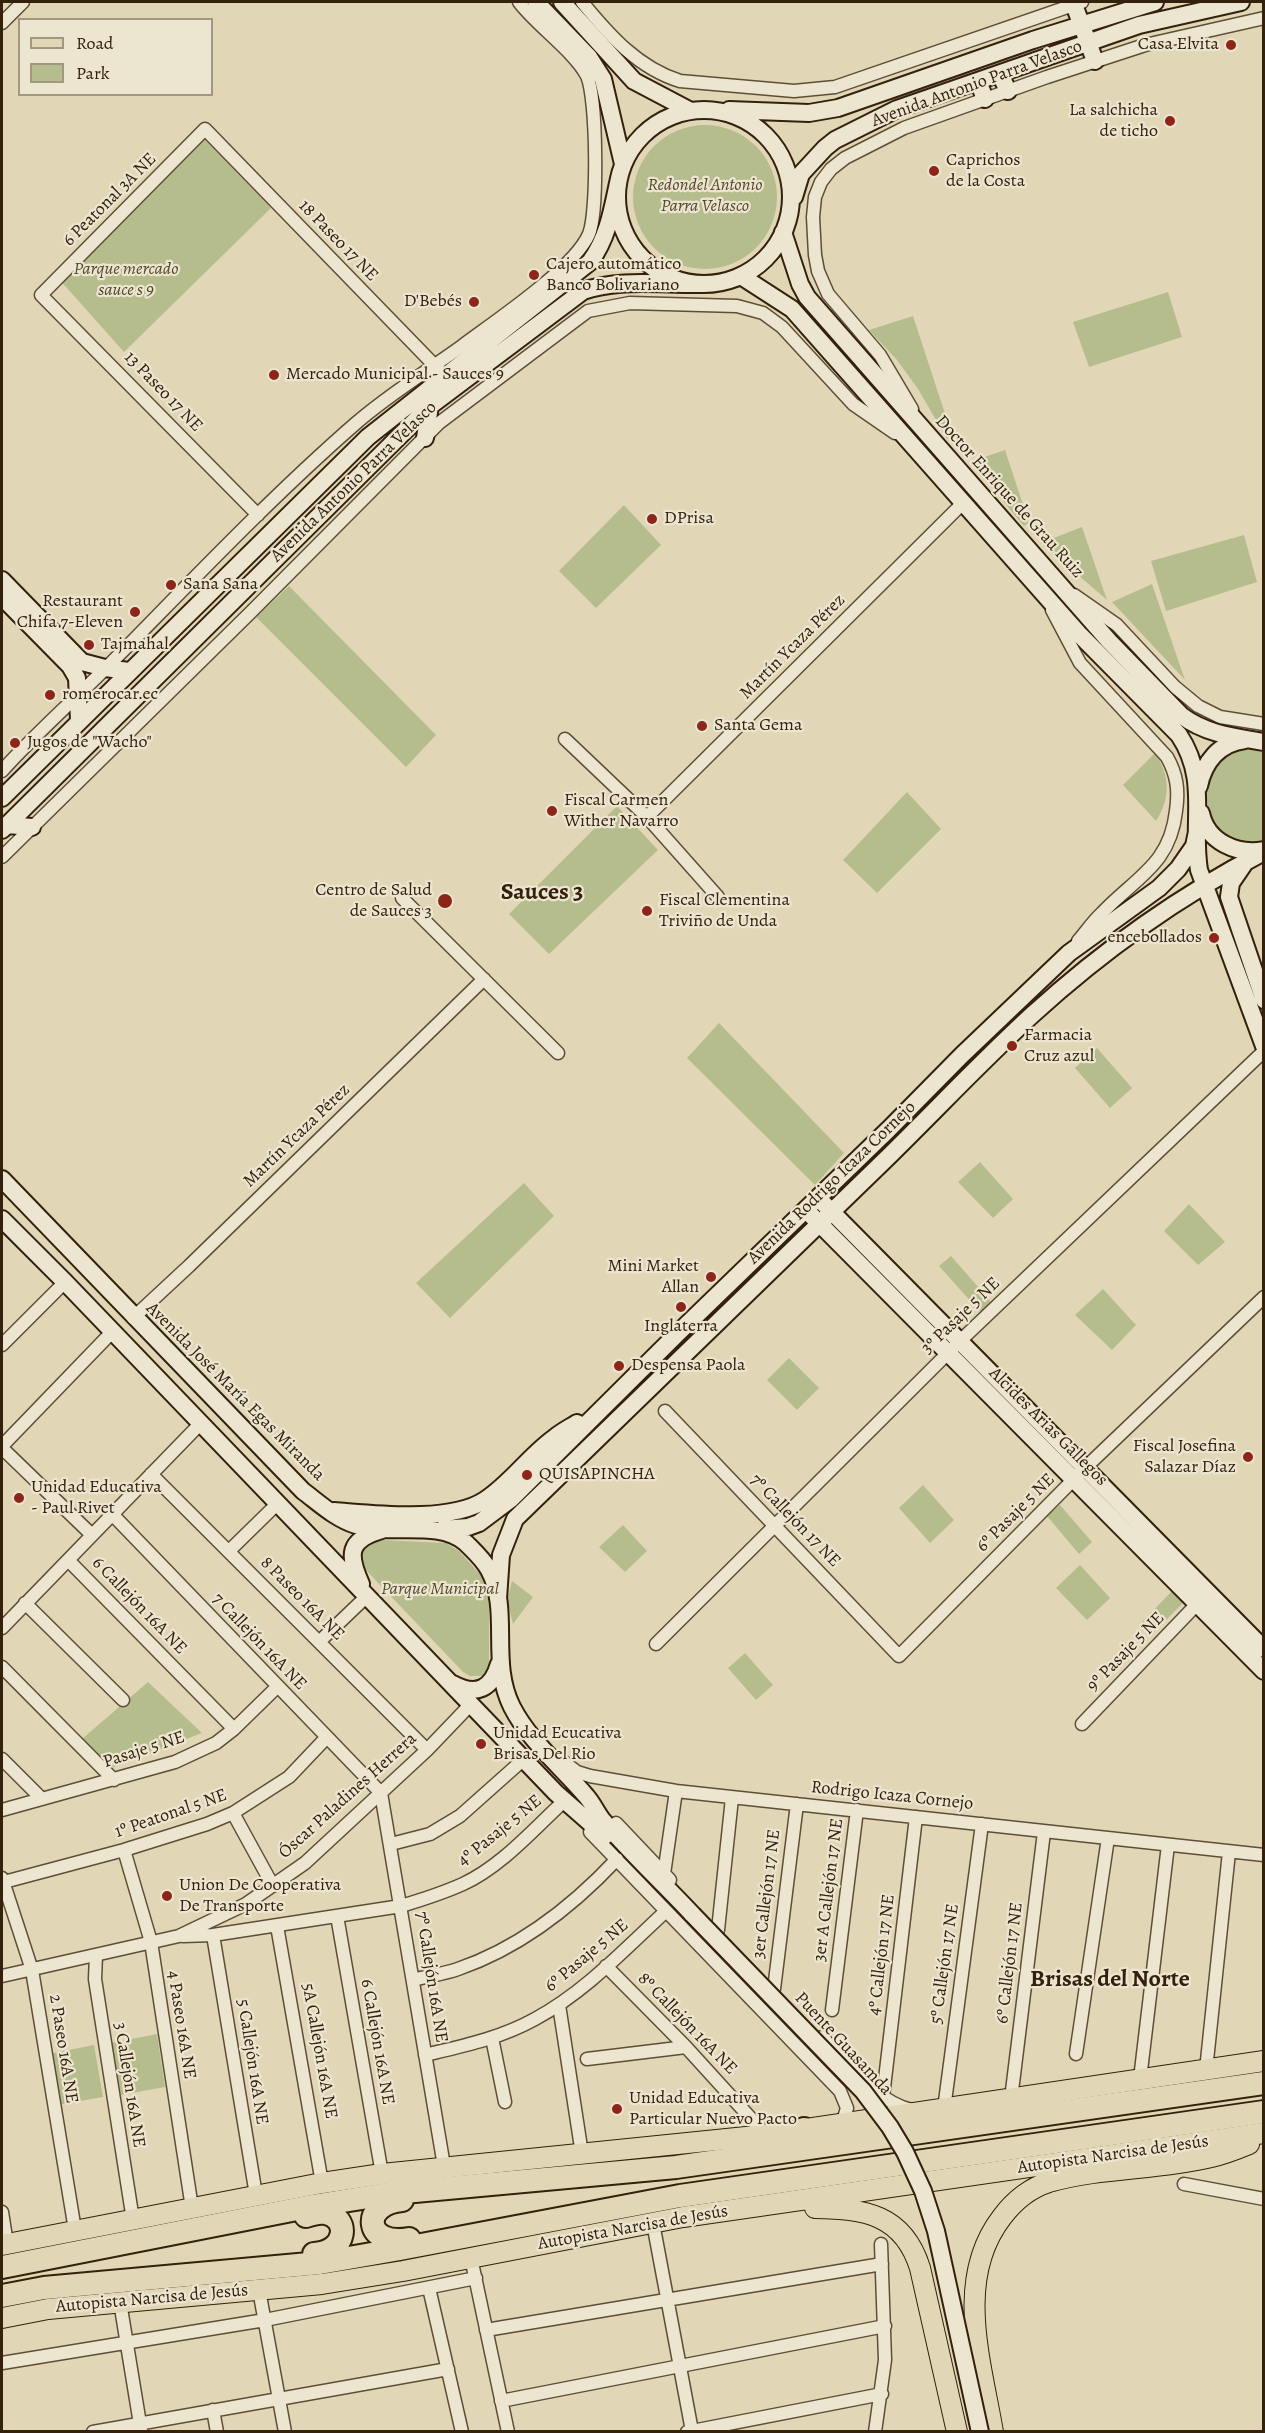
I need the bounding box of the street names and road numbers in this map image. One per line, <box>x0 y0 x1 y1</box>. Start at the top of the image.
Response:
street label: Avenida Antonio Parra Velasco <box>869 36 1085 132</box>
street label: 6 Peatonal 3A NE <box>59 149 161 251</box>
street label: 18 Paseo 17 NE <box>294 196 382 286</box>
street label: 13 Paseo 17 NE <box>119 347 207 437</box>
street label: Avenida Antonio Parra Velasco <box>266 397 442 567</box>
street label: Doctor Enrique de Grau Ruiz <box>930 411 1088 583</box>
street label: Martín Ycaza Pérez <box>736 590 850 704</box>
street label: Martín Ycaza Pérez <box>239 1080 355 1192</box>
street label: Avenida Rodrigo Icaza Cornejo <box>743 1097 921 1269</box>
street label: 3º Pasaje 5 NE <box>917 1273 1005 1359</box>
street label: Avenida José María Egas Miranda <box>141 1298 329 1486</box>
street label: Alcides Arias Gallegos <box>984 1363 1112 1491</box>
street label: 6º Pasaje 5 NE <box>972 1469 1060 1557</box>
street label: 7º Callejón 17 NE <box>745 1470 845 1572</box>
street label: 8 Paseo 16A NE <box>255 1552 349 1646</box>
street label: 6 Callejón 16A NE <box>87 1553 191 1659</box>
street label: 7 Callejón 16A NE <box>207 1589 311 1695</box>
street label: 9º Pasaje 5 NE <box>1083 1608 1169 1696</box>
street label: Pasaje 5 NE <box>100 1727 188 1773</box>
street label: Óscar Paladines Herrera <box>275 1728 421 1864</box>
street label: Rodrigo Icaza Cornejo <box>810 1777 974 1815</box>
street label: 1º Peatonal 5 NE <box>112 1785 230 1843</box>
street label: 4º Pasaje 5 NE <box>453 1790 547 1872</box>
street label: 3er A Callejón 17 NE <box>809 1817 849 1963</box>
street label: 3er Callejón 17 NE <box>748 1828 786 1960</box>
street label: 4º Callejón 17 NE <box>864 1893 900 2017</box>
street label: 6º Callejón 17 NE <box>992 1901 1028 2025</box>
street label: 5º Callejón 17 NE <box>926 1902 964 2026</box>
street label: 7º Callejón 16A NE <box>410 1910 452 2044</box>
street label: 6º Pasaje 5 NE <box>541 1915 633 1997</box>
street label: 8º Callejón 16A NE <box>633 1968 741 2080</box>
street label: 4 Paseo 16A NE <box>162 1969 200 2081</box>
street label: 6 Callejón 16A NE <box>355 1977 399 2107</box>
street label: 5A Callejón 16A NE <box>296 1981 342 2121</box>
street label: Puente Guasamda <box>790 1988 896 2100</box>
street label: 2 Paseo 16A NE <box>44 1993 82 2105</box>
street label: 5 Callejón 16A NE <box>231 1998 273 2126</box>
street label: 3 Callejón 16A NE <box>108 2021 150 2149</box>
street label: Autopista Narcisa de Jesús <box>1016 2131 1210 2179</box>
street label: Autopista Narcisa de Jesús <box>536 2201 730 2255</box>
street label: Autopista Narcisa de Jesús <box>55 2280 249 2318</box>

